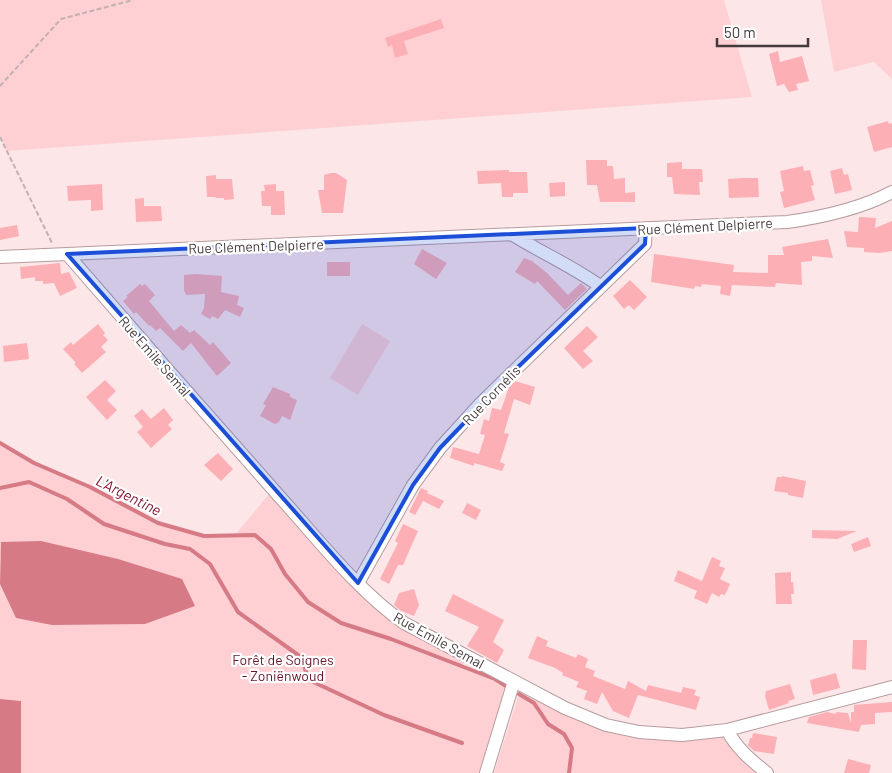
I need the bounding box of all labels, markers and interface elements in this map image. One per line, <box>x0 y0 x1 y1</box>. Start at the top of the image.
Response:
scale bar <box>717 15 808 47</box>
text: 50 m <box>724 23 756 41</box>
street label: Rue Clément Delpierre <box>637 214 773 238</box>
street label: Rue Clément Delpierre <box>188 235 324 257</box>
street label: Rue Emile Semal <box>115 312 195 400</box>
street label: Rue Cornélis <box>458 362 524 428</box>
water label: L'Argentine <box>93 471 165 519</box>
street label: Rue Emile Semal <box>391 608 487 672</box>
park label: Forêt de Soignes - Zoniënwoud <box>232 651 334 684</box>

